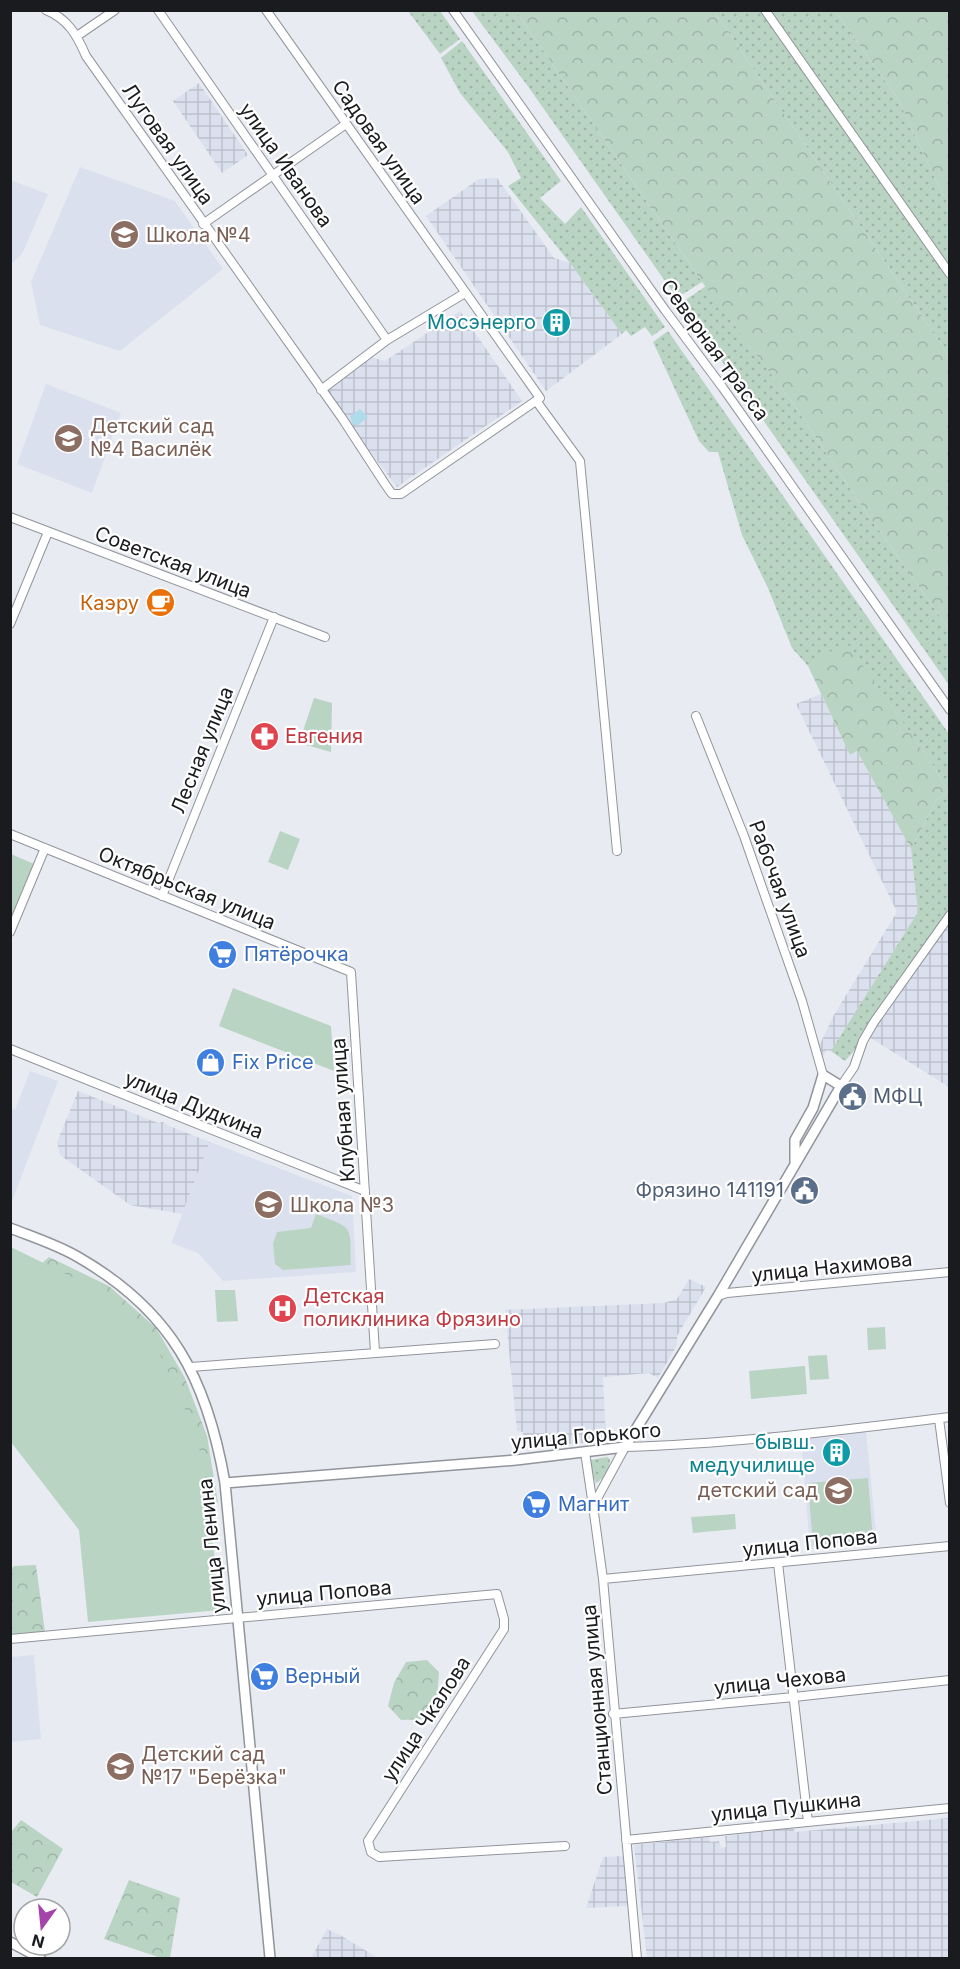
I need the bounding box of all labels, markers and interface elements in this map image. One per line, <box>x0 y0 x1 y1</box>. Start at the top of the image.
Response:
street label: Садовая улица <box>327 75 431 209</box>
street label: Луговая улица <box>117 79 219 209</box>
street label: улица Иванова <box>234 98 338 232</box>
school or university icon: Школа №4 <box>109 219 141 251</box>
place label: Школа №4 <box>146 223 251 247</box>
street label: Северная трасса <box>656 275 774 425</box>
building icon: Мосэнерго <box>541 306 573 338</box>
place label: Мосэнерго <box>427 310 536 334</box>
place label: Детский сад №4 Василёк <box>90 414 214 461</box>
school or university icon: Детский сад №4 Василёк <box>53 422 85 454</box>
street label: Советская улица <box>91 521 255 603</box>
cafe icon: Каэру <box>144 587 176 619</box>
place label: Каэру <box>80 591 139 615</box>
street label: Лесная улица <box>166 683 238 817</box>
pharmacy icon: Евгения <box>248 720 280 752</box>
place label: Евгения <box>285 724 363 748</box>
street label: Рабочая улица <box>744 817 816 961</box>
street label: Октябрьская улица <box>95 842 279 934</box>
supermarket icon: Пятёрочка <box>207 938 239 970</box>
place label: Пятёрочка <box>244 942 349 966</box>
street label: Клубная улица <box>326 1037 360 1183</box>
shop icon: Fix Price <box>195 1046 227 1078</box>
place label: Fix Price <box>232 1050 314 1074</box>
street label: улица Дудкина <box>121 1066 267 1144</box>
public building icon: МФЦ <box>836 1080 868 1112</box>
place label: МФЦ <box>873 1084 923 1108</box>
public building icon: Фрязино 141191 <box>789 1174 821 1206</box>
place label: Фрязино 141191 <box>635 1178 784 1202</box>
school or university icon: Школа №3 <box>253 1189 285 1221</box>
place label: Школа №3 <box>290 1193 394 1217</box>
street label: улица Нахимова <box>751 1247 913 1287</box>
place label: Детская поликлиника Фрязино <box>303 1284 521 1331</box>
hospital icon: Детская поликлиника Фрязино <box>266 1292 298 1324</box>
street label: улица Горького <box>510 1417 662 1455</box>
place label: бывш. медучилище <box>689 1430 815 1477</box>
building icon: бывш. медучилище <box>820 1437 852 1469</box>
school or university icon: детский сад <box>823 1474 855 1506</box>
street label: улица Ленина <box>193 1477 231 1615</box>
place label: детский сад <box>698 1478 818 1502</box>
supermarket icon: Магнит <box>521 1488 553 1520</box>
place label: Магнит <box>558 1492 630 1516</box>
street label: улица Попова <box>741 1524 879 1562</box>
street label: улица Попова <box>255 1575 393 1611</box>
street label: Станционная улица <box>577 1604 617 1796</box>
street label: улица Чкалова <box>377 1652 475 1786</box>
supermarket icon: Верный <box>248 1660 280 1692</box>
street label: улица Чехова <box>713 1662 847 1700</box>
place label: Верный <box>285 1664 360 1688</box>
place label: Детский сад №17 "Берёзка" <box>141 1742 287 1789</box>
school or university icon: Детский сад №17 "Берёзка" <box>104 1750 136 1782</box>
street label: улица Пушкина <box>710 1787 862 1827</box>
north arrow <box>12 1897 72 1957</box>
text: N <box>30 1930 47 1953</box>

